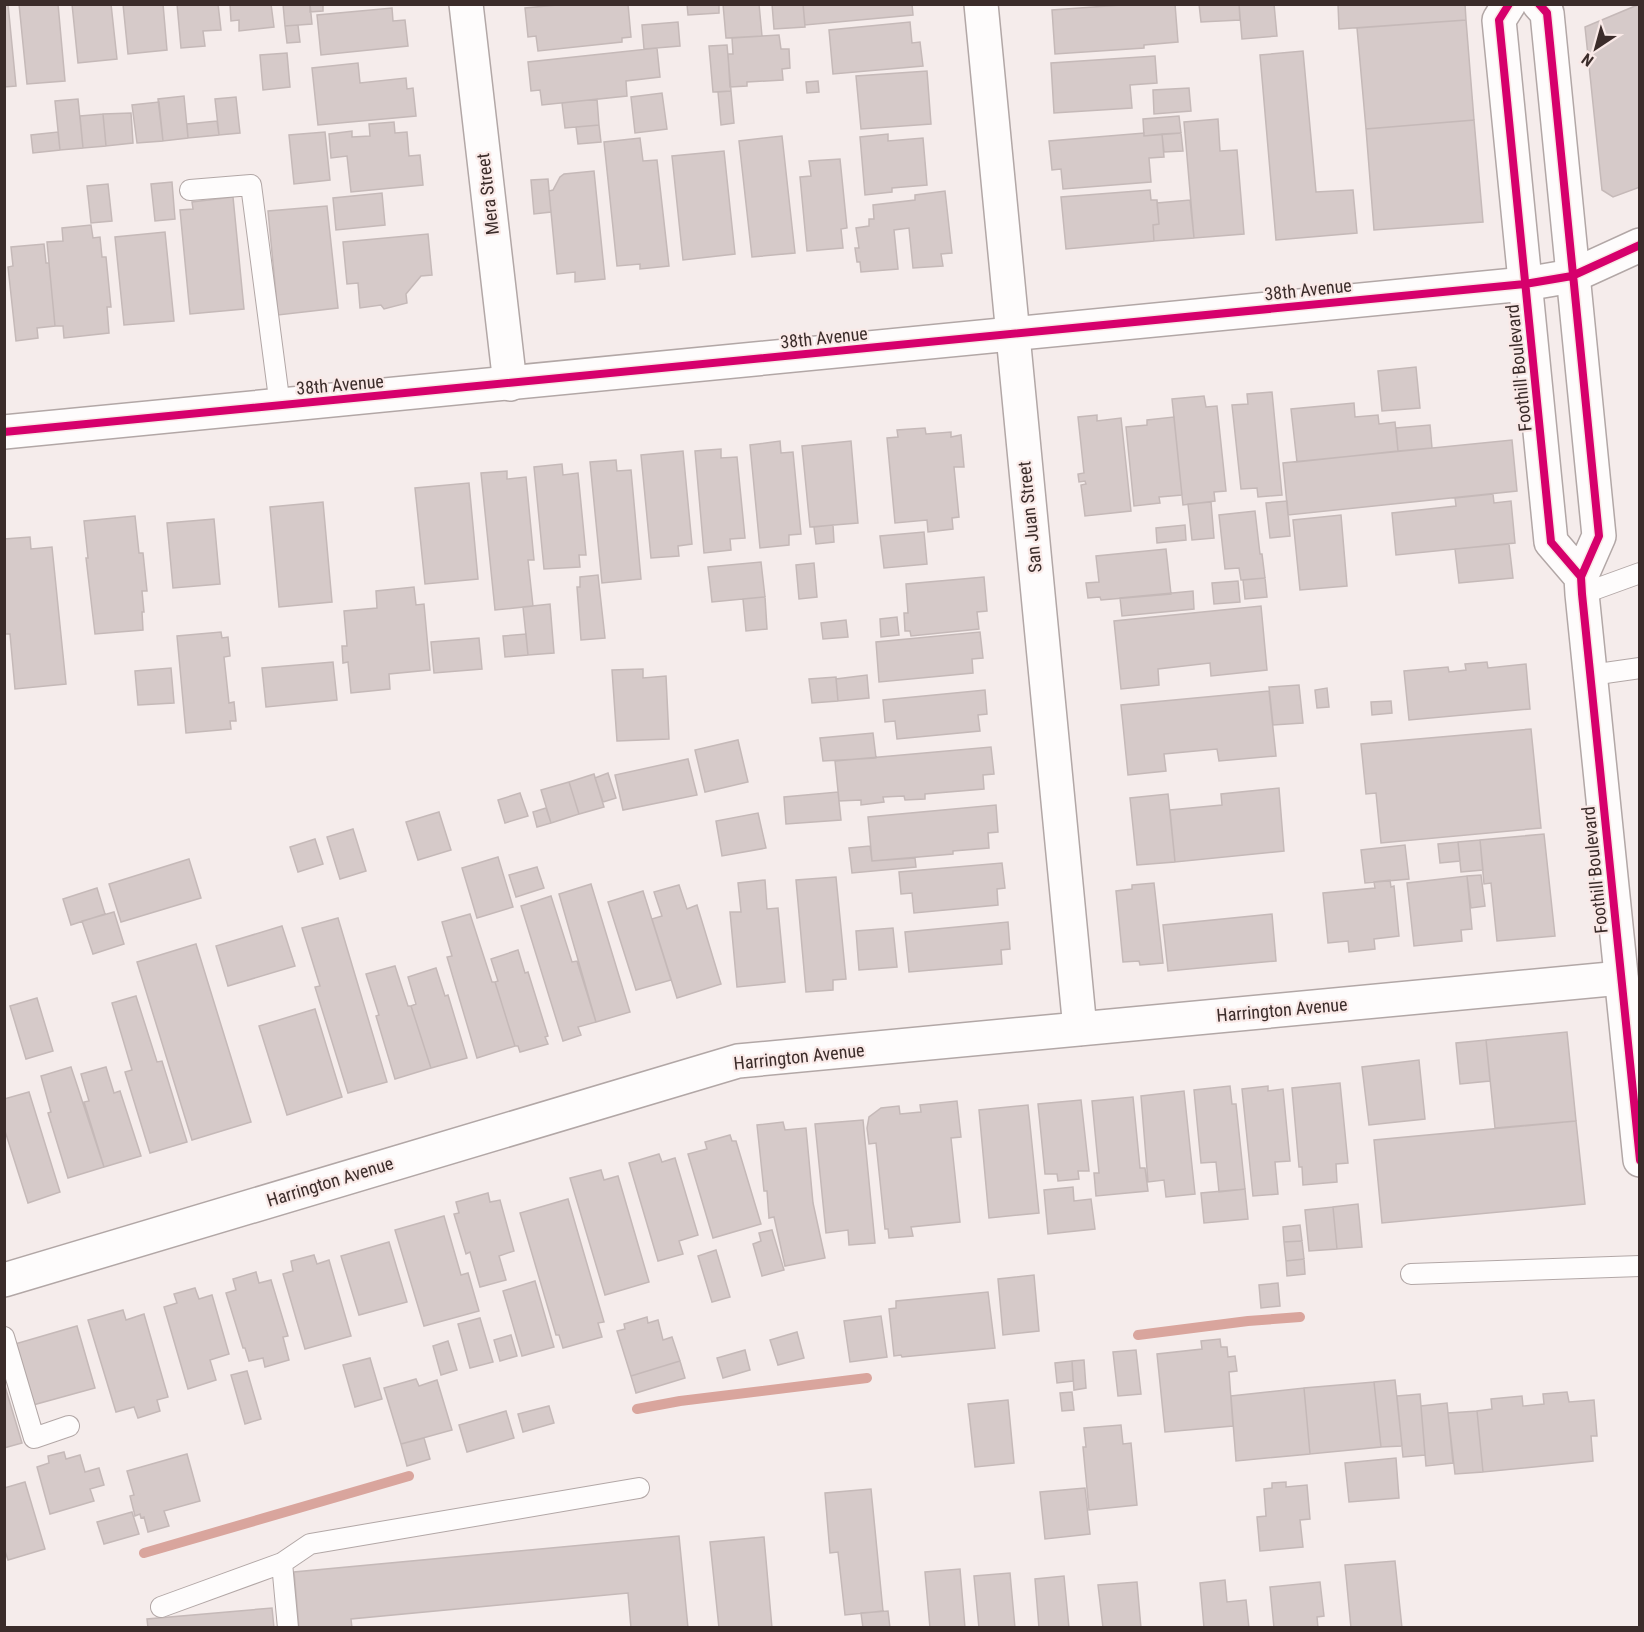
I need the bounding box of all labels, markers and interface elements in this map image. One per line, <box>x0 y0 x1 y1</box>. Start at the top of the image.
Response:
north arrow <box>1566 18 1626 78</box>
text: N <box>1578 49 1597 70</box>
street label: Mera Street <box>472 152 503 236</box>
street label: 38th Avenue <box>1263 274 1353 305</box>
street label: Foothill Boulevard <box>1501 304 1536 433</box>
street label: 38th Avenue <box>779 322 869 353</box>
street label: 38th Avenue <box>295 370 385 399</box>
street label: San Juan Street <box>1013 460 1046 574</box>
street label: Foothill Boulevard <box>1577 806 1612 935</box>
street label: Harrington Avenue <box>1216 993 1348 1026</box>
street label: Harrington Avenue <box>733 1039 865 1074</box>
street label: Harrington Avenue <box>264 1152 396 1211</box>

